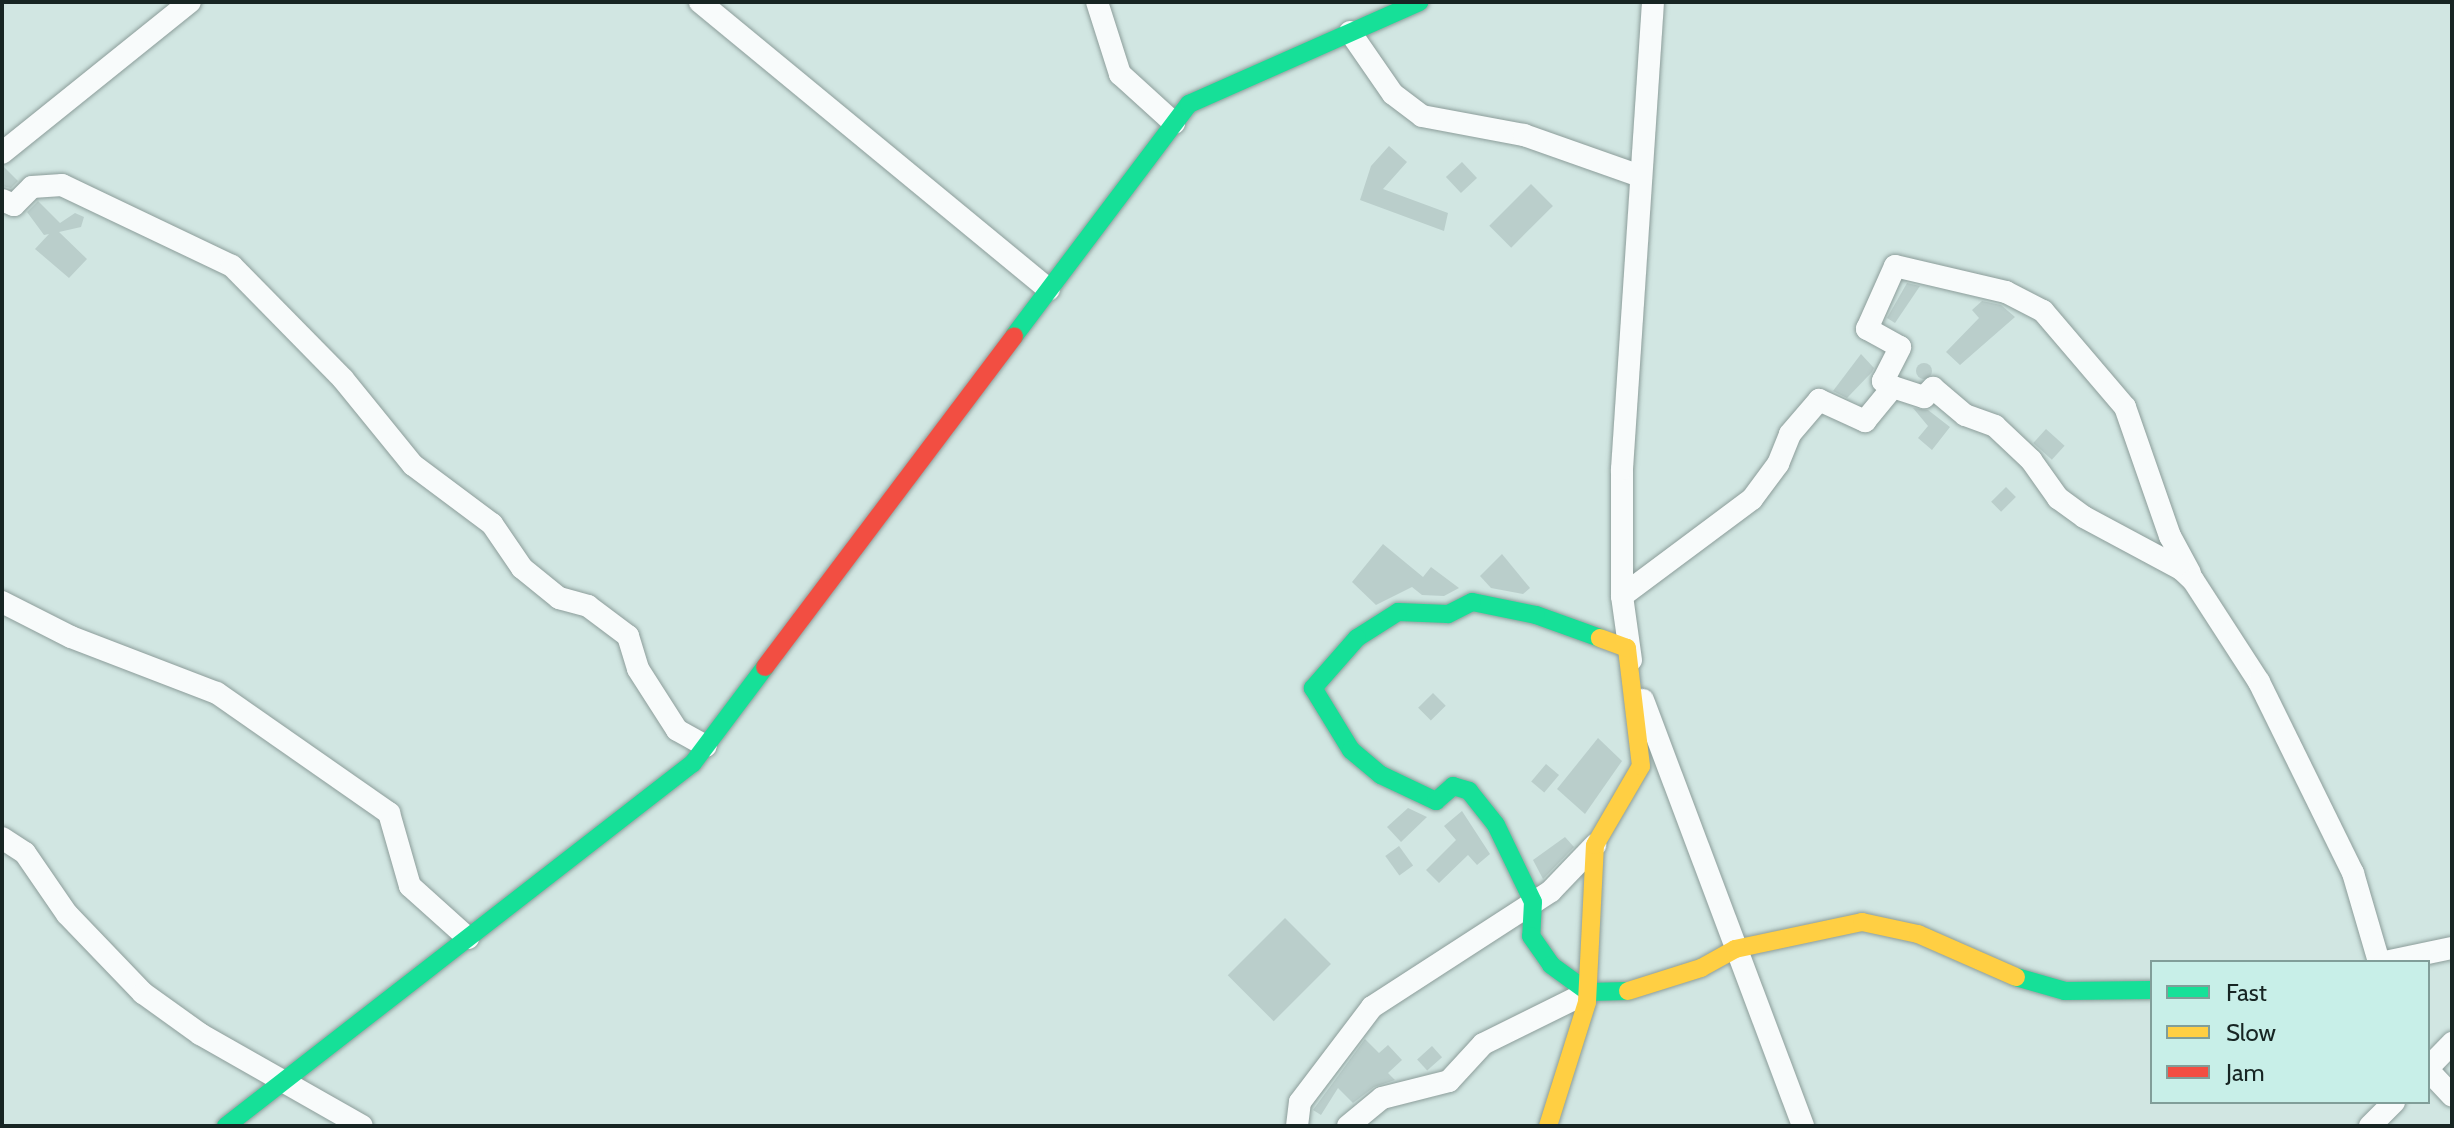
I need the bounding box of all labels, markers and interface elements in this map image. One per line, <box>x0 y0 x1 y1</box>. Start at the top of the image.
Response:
legend <box>2150 960 2430 1104</box>
text: Fast <box>2226 978 2267 1007</box>
text: Slow <box>2226 1018 2276 1047</box>
text: Jam <box>2226 1058 2264 1087</box>

